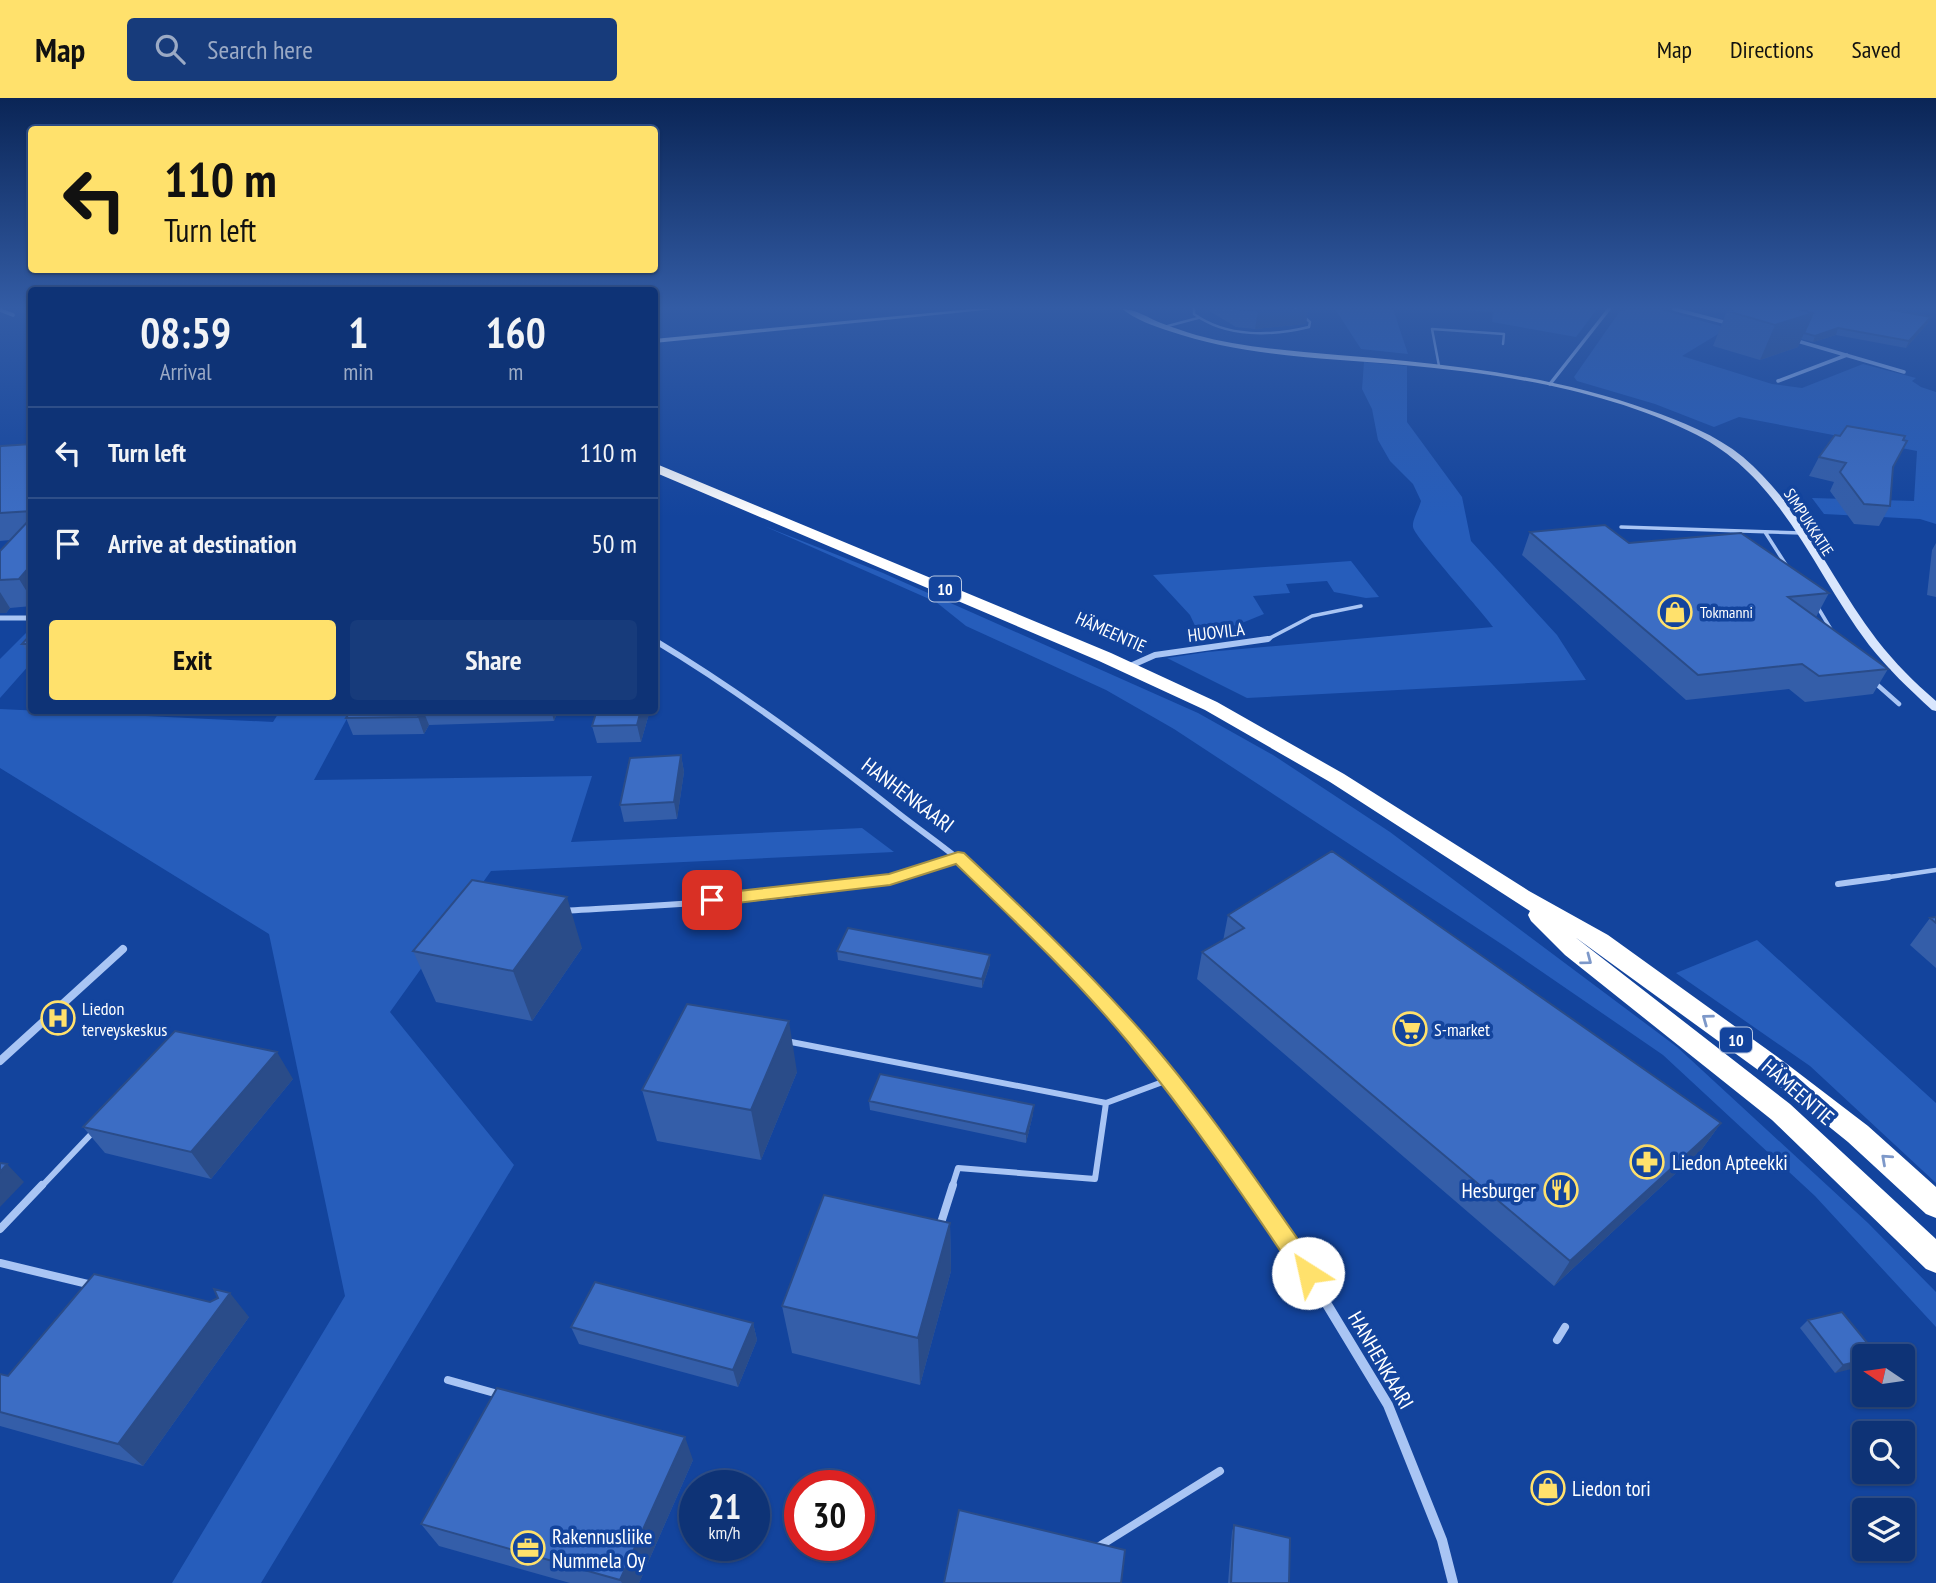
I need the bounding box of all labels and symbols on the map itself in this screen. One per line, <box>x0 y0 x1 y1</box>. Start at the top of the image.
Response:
street label: SIMPUKKATIE <box>1780 485 1838 559</box>
road number: 10 <box>929 576 961 602</box>
shop icon: Tokmanni <box>1656 593 1694 631</box>
place label: Tokmanni <box>1700 602 1753 622</box>
street label: HÄMEENTIE <box>1072 606 1150 658</box>
street label: HUOVILA <box>1186 617 1246 647</box>
street label: HANHENKAARI <box>856 751 960 839</box>
pin <box>682 870 742 930</box>
one-way arrow <box>1580 952 1592 964</box>
place label: Liedon terveyskeskus <box>82 997 167 1041</box>
hospital icon: Liedon terveyskeskus <box>39 999 77 1037</box>
supermarket icon: S-market <box>1391 1010 1429 1048</box>
one-way arrow <box>1702 1015 1714 1027</box>
place label: S-market <box>1434 1018 1490 1041</box>
road number: 10 <box>1720 1028 1752 1052</box>
street label: HÄMEENTIE <box>1756 1053 1840 1131</box>
pharmacy icon: Liedon Apteekki <box>1628 1143 1666 1181</box>
place label: Liedon Apteekki <box>1672 1149 1788 1176</box>
one-way arrow <box>1881 1155 1894 1167</box>
restaurant icon: Hesburger <box>1542 1171 1580 1209</box>
place label: Hesburger <box>1461 1177 1536 1204</box>
position arrow <box>1271 1236 1345 1310</box>
street label: HANHENKAARI <box>1342 1306 1420 1414</box>
north arrow <box>1852 1344 1914 1407</box>
shop icon: Liedon tori <box>1529 1469 1567 1507</box>
speed limit sign: 30 <box>784 1470 875 1561</box>
place label: Liedon tori <box>1572 1475 1651 1502</box>
place label: Rakennusliike Nummela Oy <box>552 1523 652 1574</box>
office icon: Rakennusliike Nummela Oy <box>509 1529 547 1567</box>

